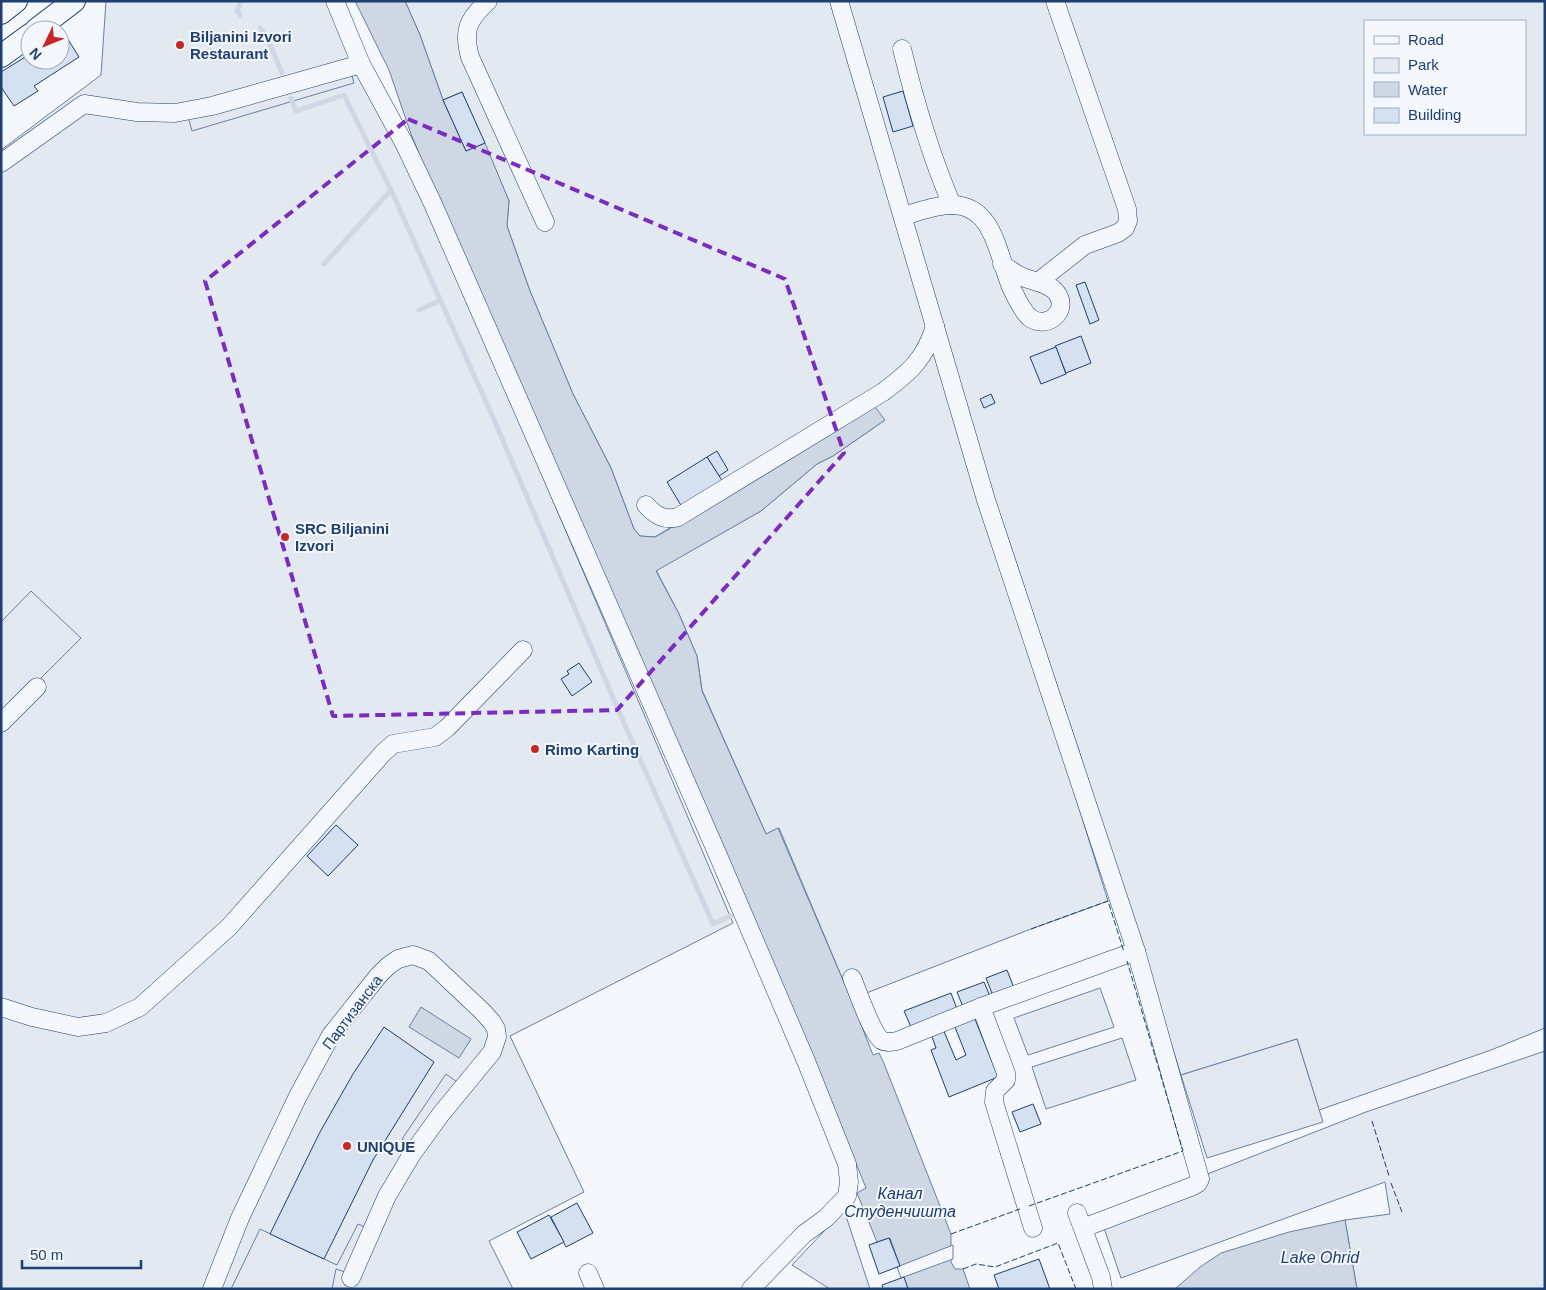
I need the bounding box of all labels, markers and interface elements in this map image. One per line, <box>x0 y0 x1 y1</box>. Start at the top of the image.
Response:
north arrow <box>20 20 70 70</box>
legend <box>1364 20 1526 135</box>
place label: Biljanini Izvori Restaurant <box>190 28 292 62</box>
text: Road <box>1408 31 1444 48</box>
marker: Biljanini Izvori Restaurant <box>174 39 186 51</box>
text: N <box>26 45 45 63</box>
text: Park <box>1408 56 1439 73</box>
text: Water <box>1408 81 1447 98</box>
text: Building <box>1408 106 1461 123</box>
place label: SRC Biljanini Izvori <box>295 520 389 554</box>
marker: SRC Biljanini Izvori <box>279 531 291 543</box>
place label: Rimo Karting <box>545 741 639 758</box>
marker: Rimo Karting <box>529 743 541 755</box>
street label: Партизанска <box>319 971 386 1053</box>
place label: UNIQUE <box>357 1138 415 1155</box>
marker: UNIQUE <box>341 1140 353 1152</box>
water label: Канал Студенчишта <box>844 1185 956 1220</box>
scale bar <box>22 1238 141 1270</box>
text: 50 m <box>30 1246 63 1263</box>
water label: Lake Ohrid <box>1281 1249 1360 1266</box>

